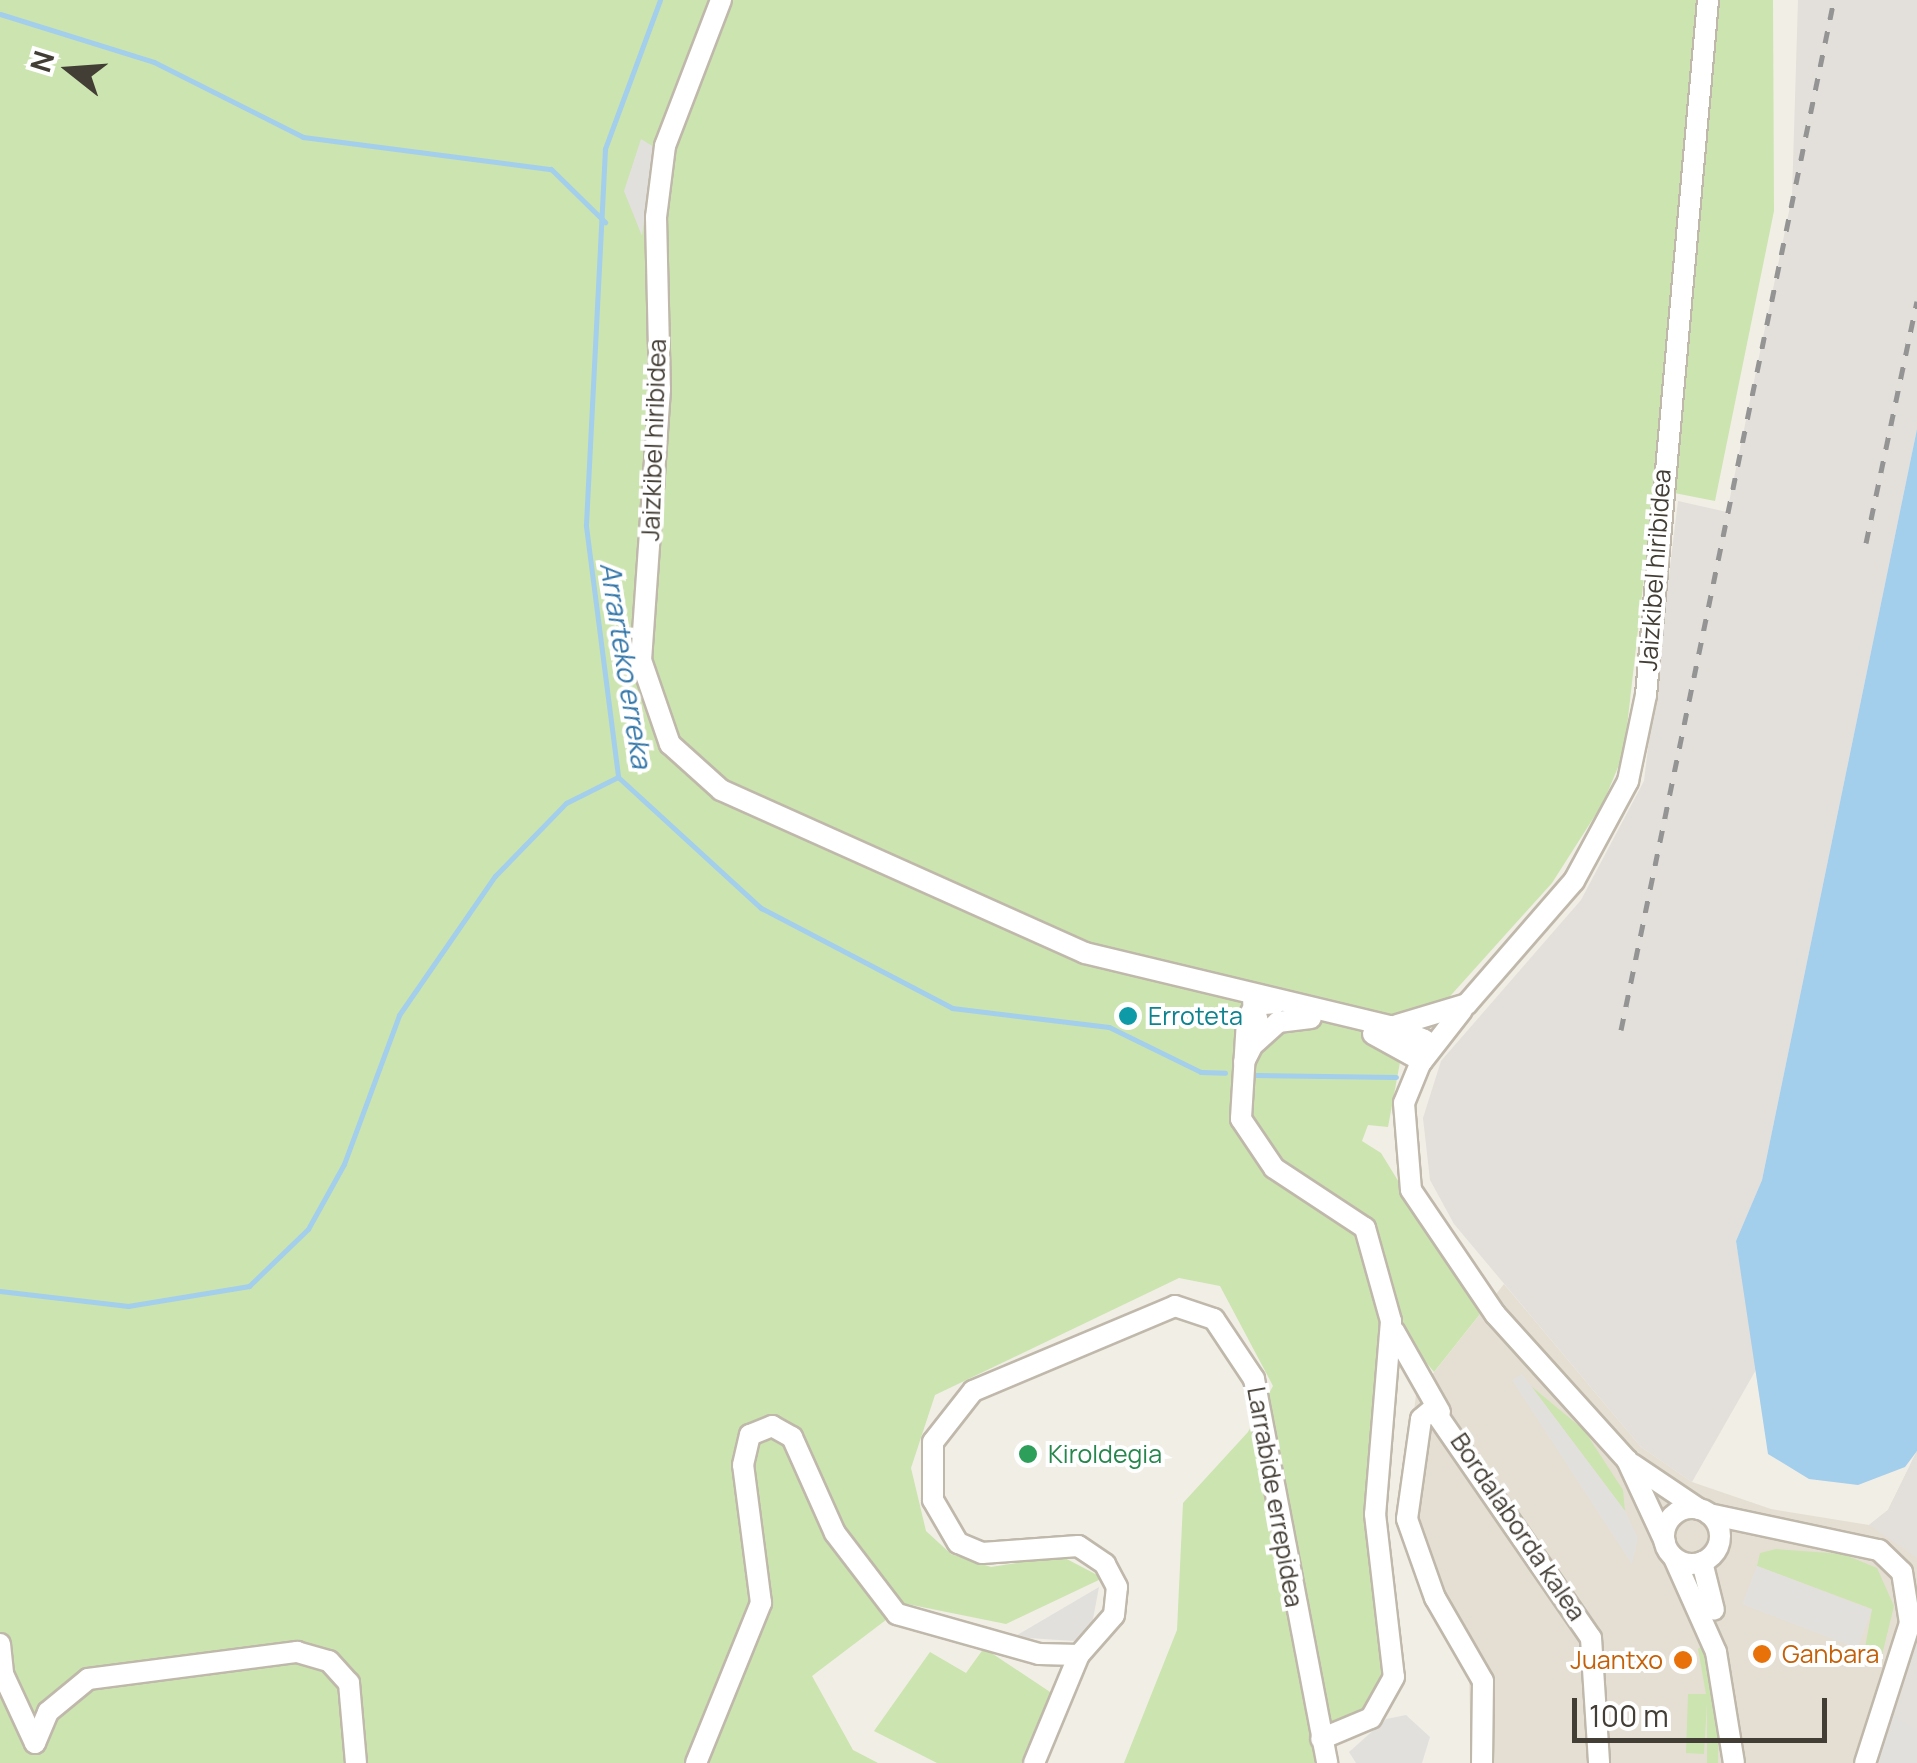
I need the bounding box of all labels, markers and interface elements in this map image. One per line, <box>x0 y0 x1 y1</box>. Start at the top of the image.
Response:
north arrow <box>20 20 120 120</box>
text: N <box>20 46 62 76</box>
street label: Jaizkibel hiribidea <box>635 338 673 542</box>
street label: Jaizkibel hiribidea <box>1633 468 1677 672</box>
water label: Arrarteko erreka <box>594 560 660 770</box>
place label: Erroteta <box>1148 1001 1243 1031</box>
marker: Erroteta <box>1117 1005 1139 1027</box>
street label: Larrabide errepidea <box>1241 1384 1309 1610</box>
street label: Bordalaborda kalea <box>1444 1428 1592 1626</box>
place label: Kiroldegia <box>1048 1439 1162 1469</box>
marker: Kiroldegia <box>1017 1443 1039 1465</box>
place label: Ganbara <box>1782 1639 1879 1669</box>
marker: Ganbara <box>1751 1643 1773 1665</box>
place label: Juantxo <box>1570 1645 1663 1675</box>
marker: Juantxo <box>1672 1649 1694 1671</box>
scale bar <box>1577 1678 1832 1740</box>
text: 100 m <box>1589 1695 1669 1736</box>

